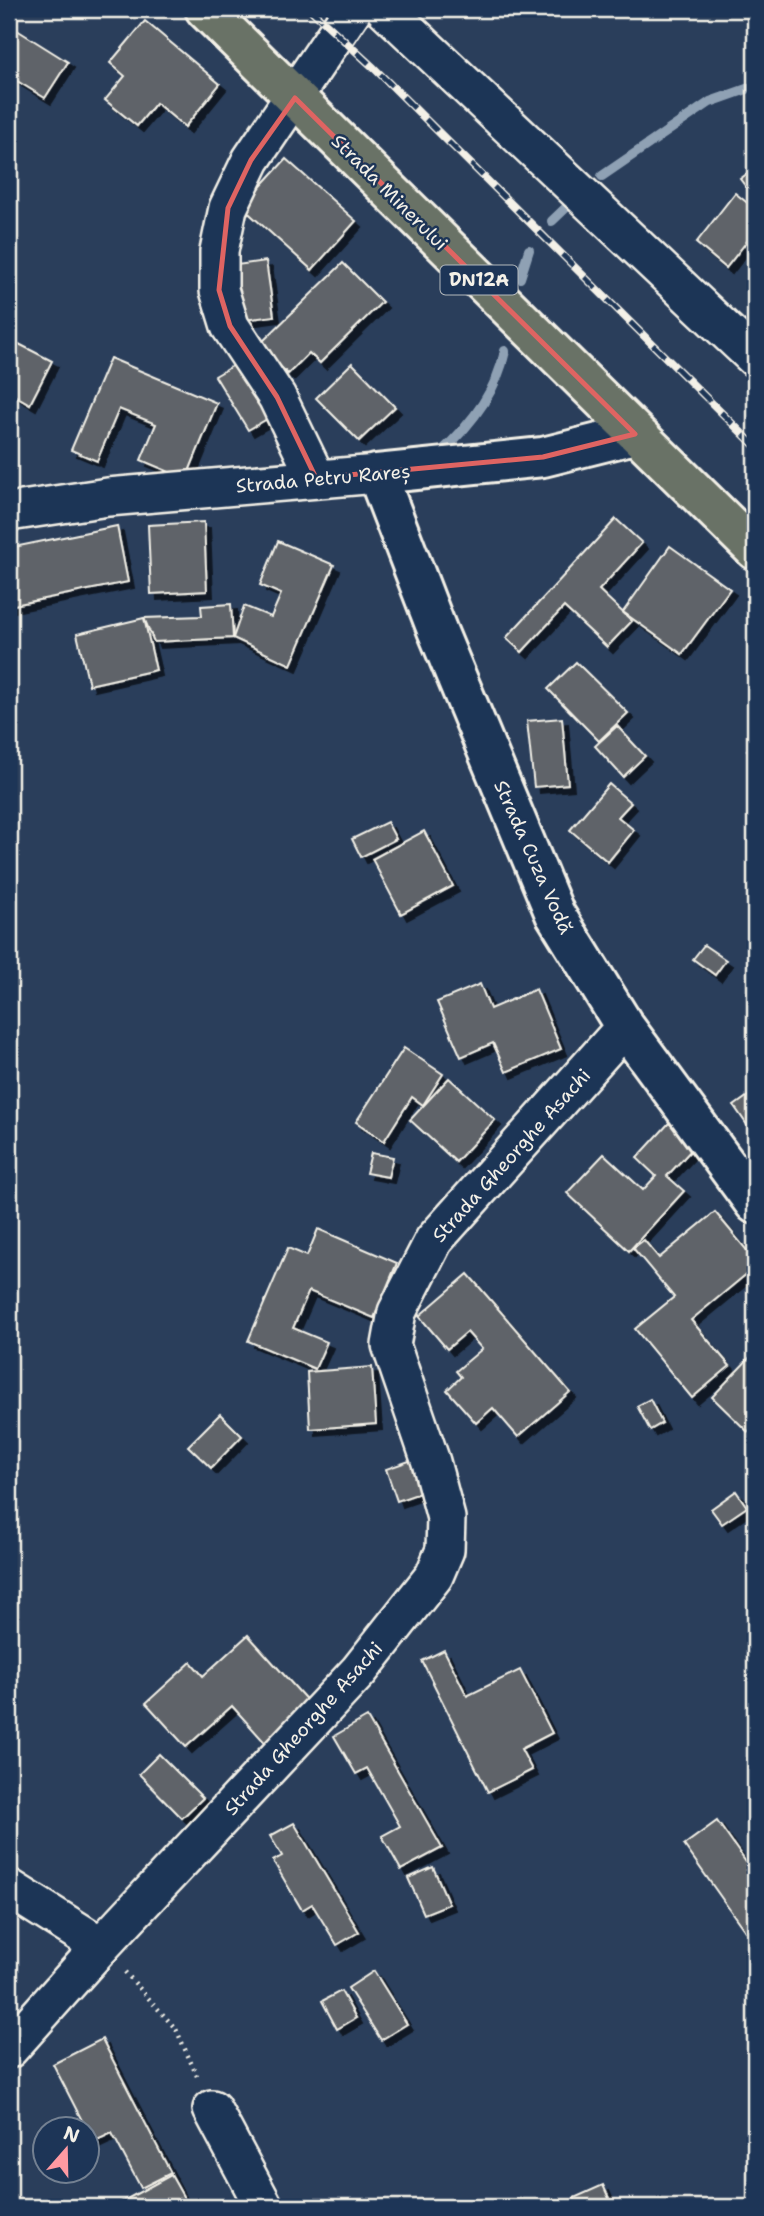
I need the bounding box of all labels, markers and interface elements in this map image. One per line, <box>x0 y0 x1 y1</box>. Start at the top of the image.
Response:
street label: Strada Minerului <box>326 129 453 256</box>
road number: DN12A <box>440 266 518 294</box>
street label: Strada Petru Rareș <box>235 458 411 500</box>
street label: Strada Cuza Vodă <box>488 776 579 938</box>
street label: Strada Gheorghe Asachi <box>427 1063 596 1247</box>
street label: Strada Gheorghe Asachi <box>219 1636 388 1820</box>
north arrow <box>32 2114 102 2184</box>
text: N <box>60 2120 83 2149</box>

